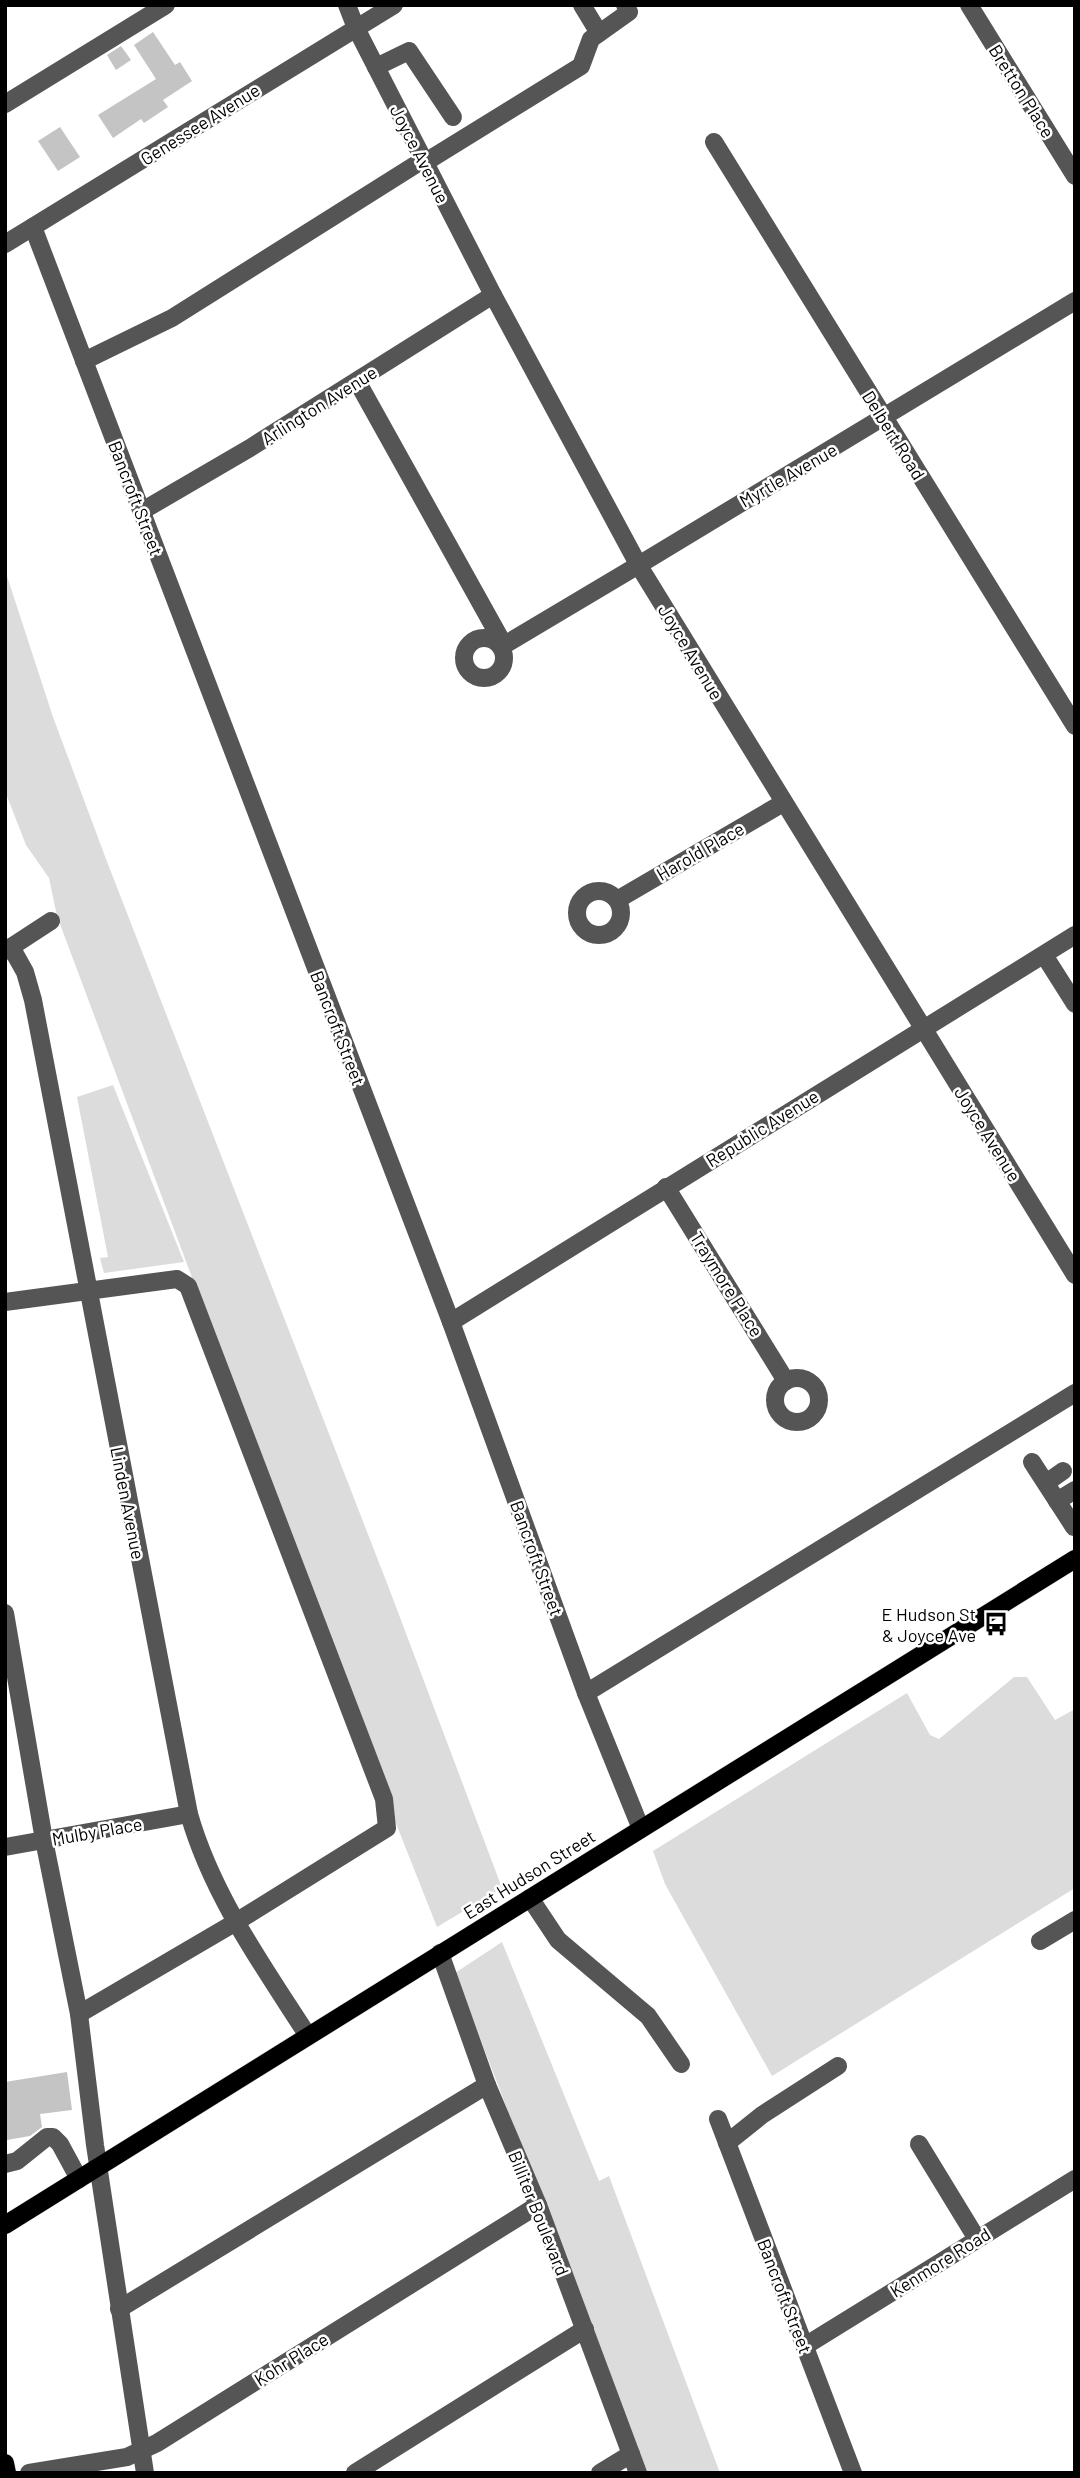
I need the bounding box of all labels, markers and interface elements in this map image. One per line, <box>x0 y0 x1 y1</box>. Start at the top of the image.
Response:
street label: Bretton Place <box>985 40 1059 142</box>
street label: Genessee Avenue <box>136 78 264 170</box>
street label: Joyce Avenue <box>386 101 454 207</box>
street label: Arlington Avenue <box>257 361 381 449</box>
street label: Delbert Road <box>858 386 930 484</box>
street label: Bancroft Street <box>104 437 168 559</box>
street label: Myrtle Avenue <box>735 438 841 512</box>
street label: Joyce Avenue <box>654 600 728 704</box>
street label: Harold Place <box>652 817 748 885</box>
street label: Bancroft Street <box>306 967 370 1089</box>
street label: Joyce Avenue <box>950 1083 1026 1185</box>
street label: Republic Avenue <box>702 1085 822 1171</box>
street label: Traymore Place <box>686 1227 768 1341</box>
street label: Linden Avenue <box>106 1445 150 1561</box>
street label: Bancroft Street <box>506 1497 568 1619</box>
place label: E Hudson St & Joyce Ave <box>881 1603 976 1646</box>
bus stop icon: E Hudson St & Joyce Ave <box>982 1610 1010 1638</box>
street label: Mulby Place <box>50 1812 144 1850</box>
street label: East Hudson Street <box>459 1825 599 1923</box>
street label: Billiter Boulevard <box>504 2147 574 2279</box>
street label: Kenmore Road <box>886 2222 994 2302</box>
street label: Bancroft Street <box>753 2235 817 2357</box>
street label: Kohr Place <box>250 2328 332 2390</box>

